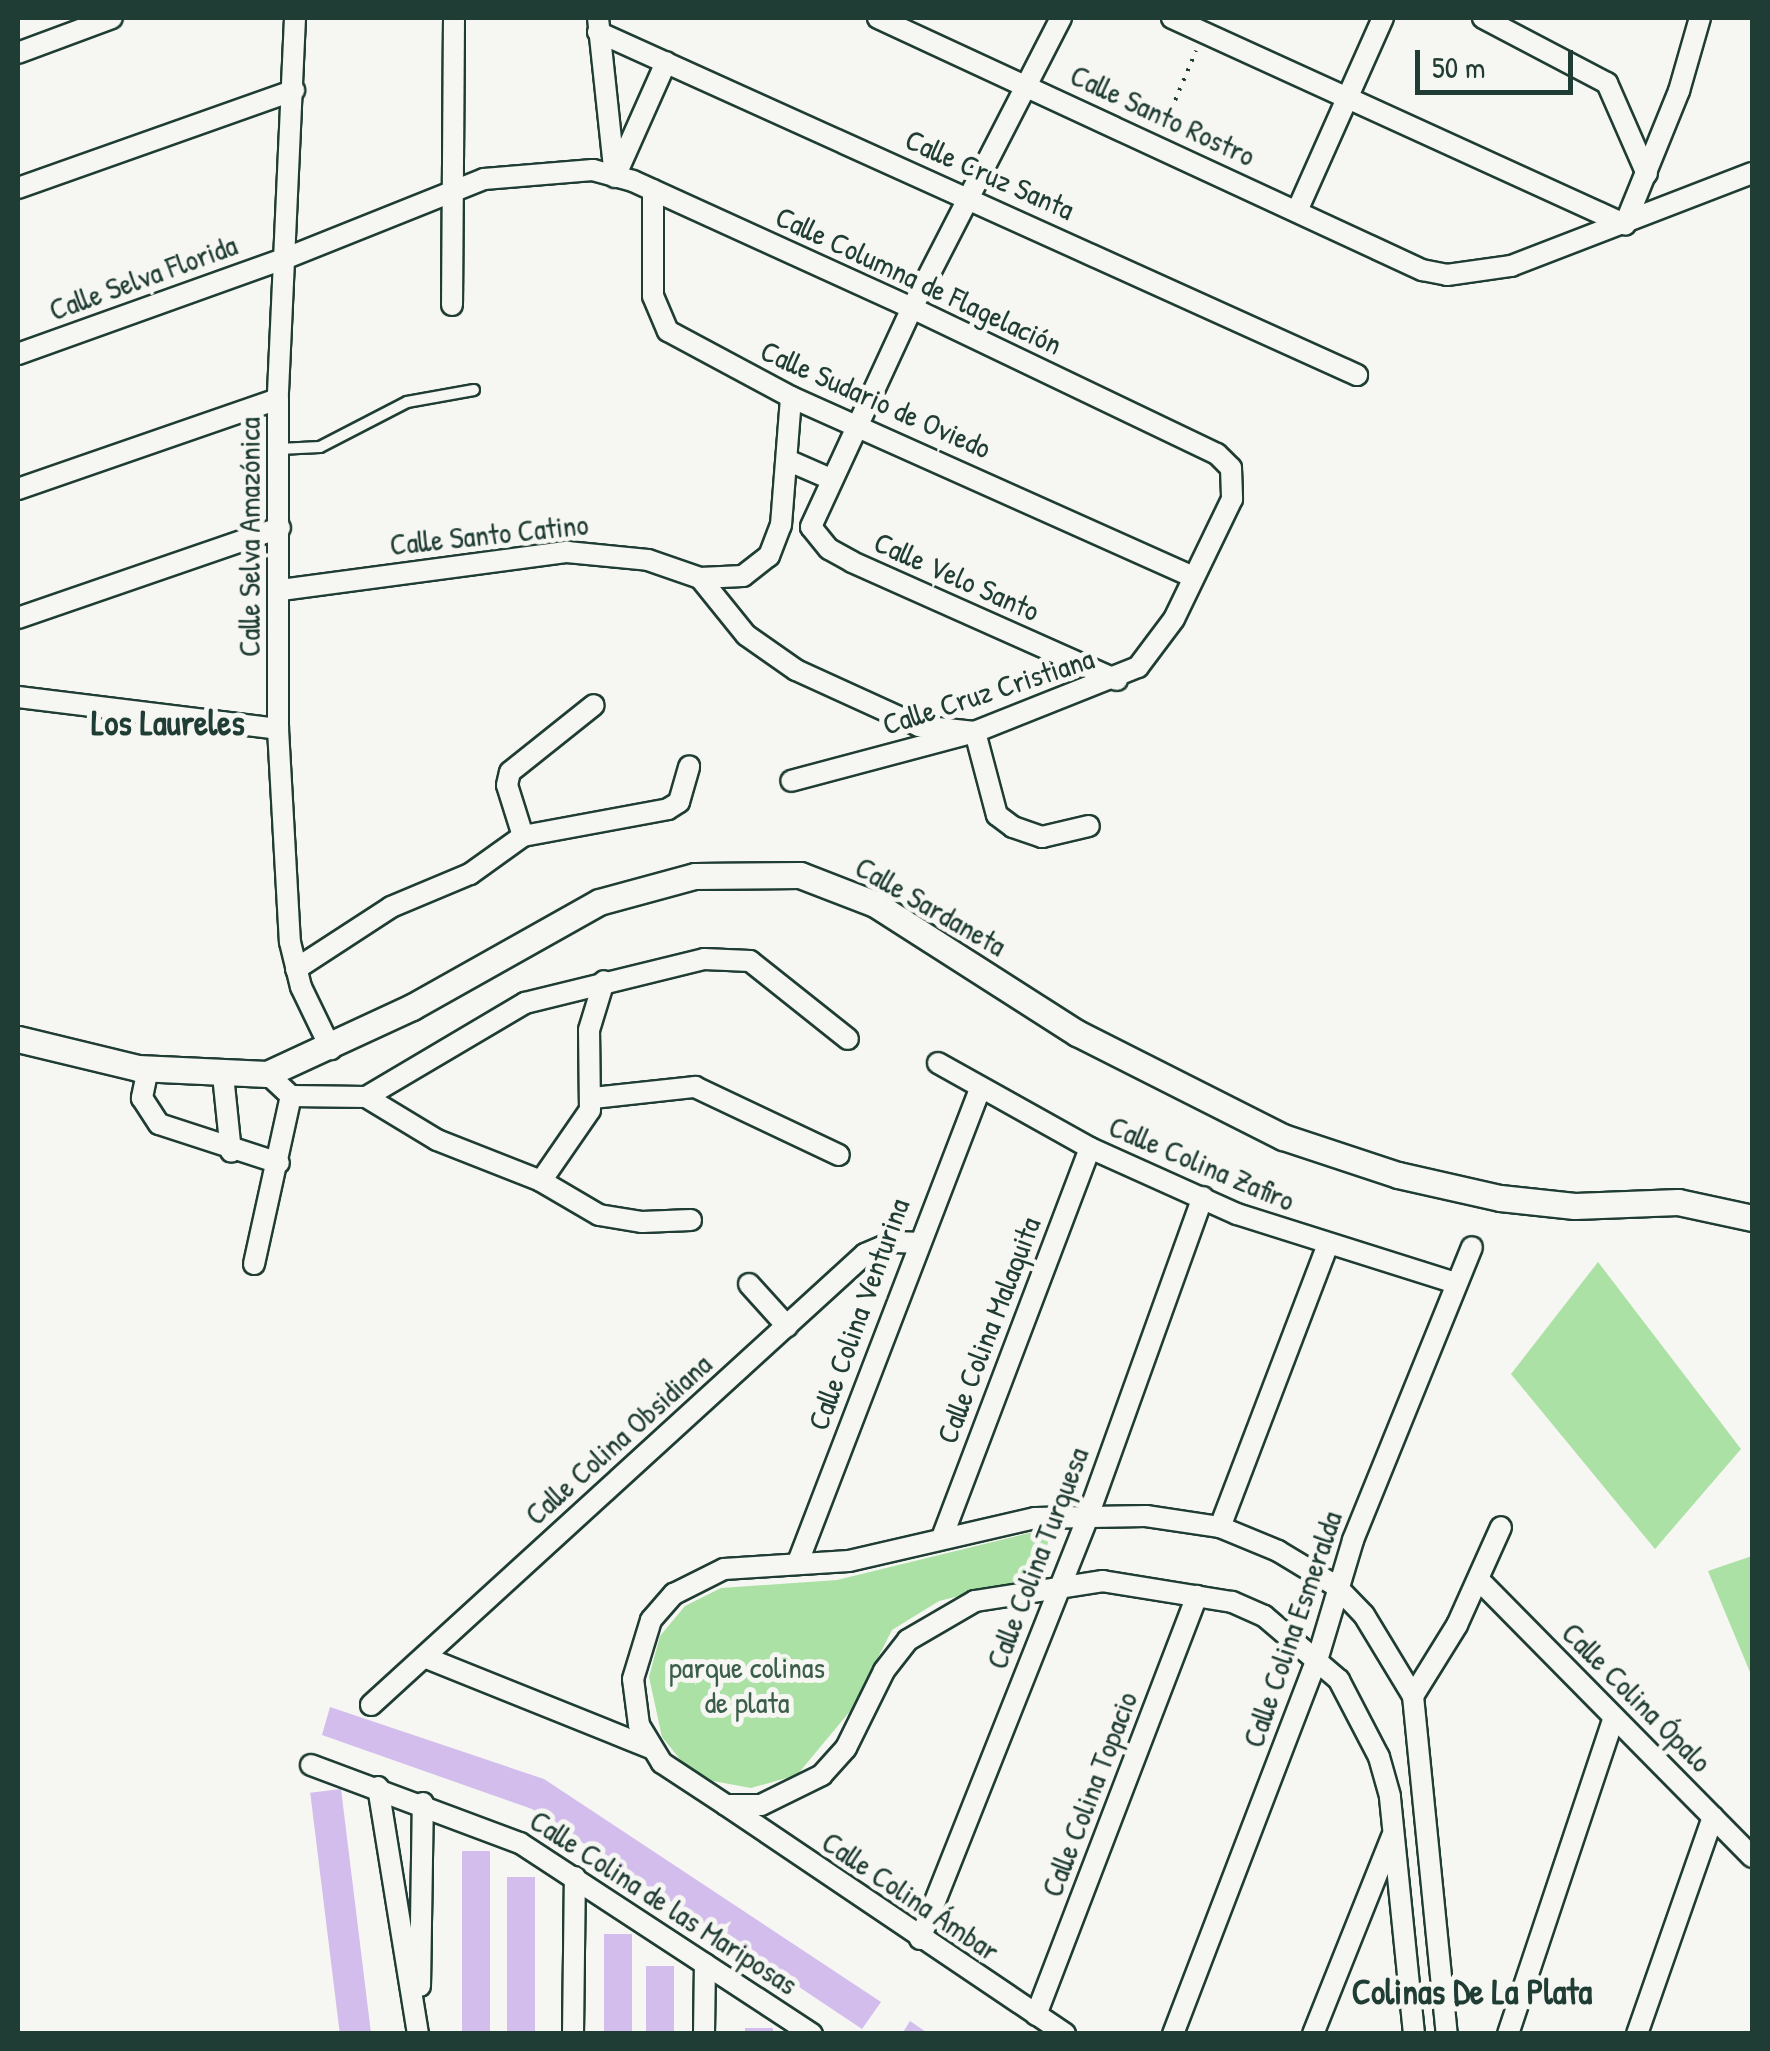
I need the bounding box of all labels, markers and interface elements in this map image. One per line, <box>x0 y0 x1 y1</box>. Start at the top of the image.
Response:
scale bar <box>1420 30 1578 92</box>
text: 50 m <box>1432 47 1485 87</box>
street label: Calle Santo Rostro <box>1065 57 1261 173</box>
street label: Calle Cruz Santa <box>900 121 1080 227</box>
street label: Calle Columna de Flagelación <box>770 198 1068 362</box>
street label: Calle Selva Florida <box>44 226 242 328</box>
street label: Calle Sudario de Oviedo <box>755 332 997 466</box>
street label: Calle Selva Amazónica <box>231 417 267 657</box>
street label: Calle Santo Catino <box>388 506 590 562</box>
street label: Calle Velo Santo <box>869 524 1045 628</box>
street label: Calle Cruz Cristiana <box>878 640 1098 742</box>
district label: Los Laureles <box>91 702 245 744</box>
street label: Calle Sardaneta <box>849 848 1013 964</box>
street label: Calle Colina Zafiro <box>1104 1108 1300 1218</box>
street label: Calle Colina Venturina <box>799 1193 917 1435</box>
street label: Calle Colina Malaquita <box>928 1212 1048 1448</box>
street label: Calle Colina Obsidiana <box>517 1346 719 1532</box>
street label: Calle Colina Turquesa <box>978 1442 1096 1674</box>
street label: Calle Colina Esmeralda <box>1235 1506 1349 1752</box>
street label: Calle Colina Ópalo <box>1555 1615 1719 1779</box>
park label: parque colinas de plata <box>669 1649 825 1720</box>
street label: Calle Colina Topacio <box>1033 1686 1145 1902</box>
street label: Calle Colina de las Mariposas <box>523 1802 805 2002</box>
street label: Calle Colina Ámbar <box>815 1823 1007 1969</box>
district label: Colinas De La Plata <box>1352 1971 1592 2013</box>

